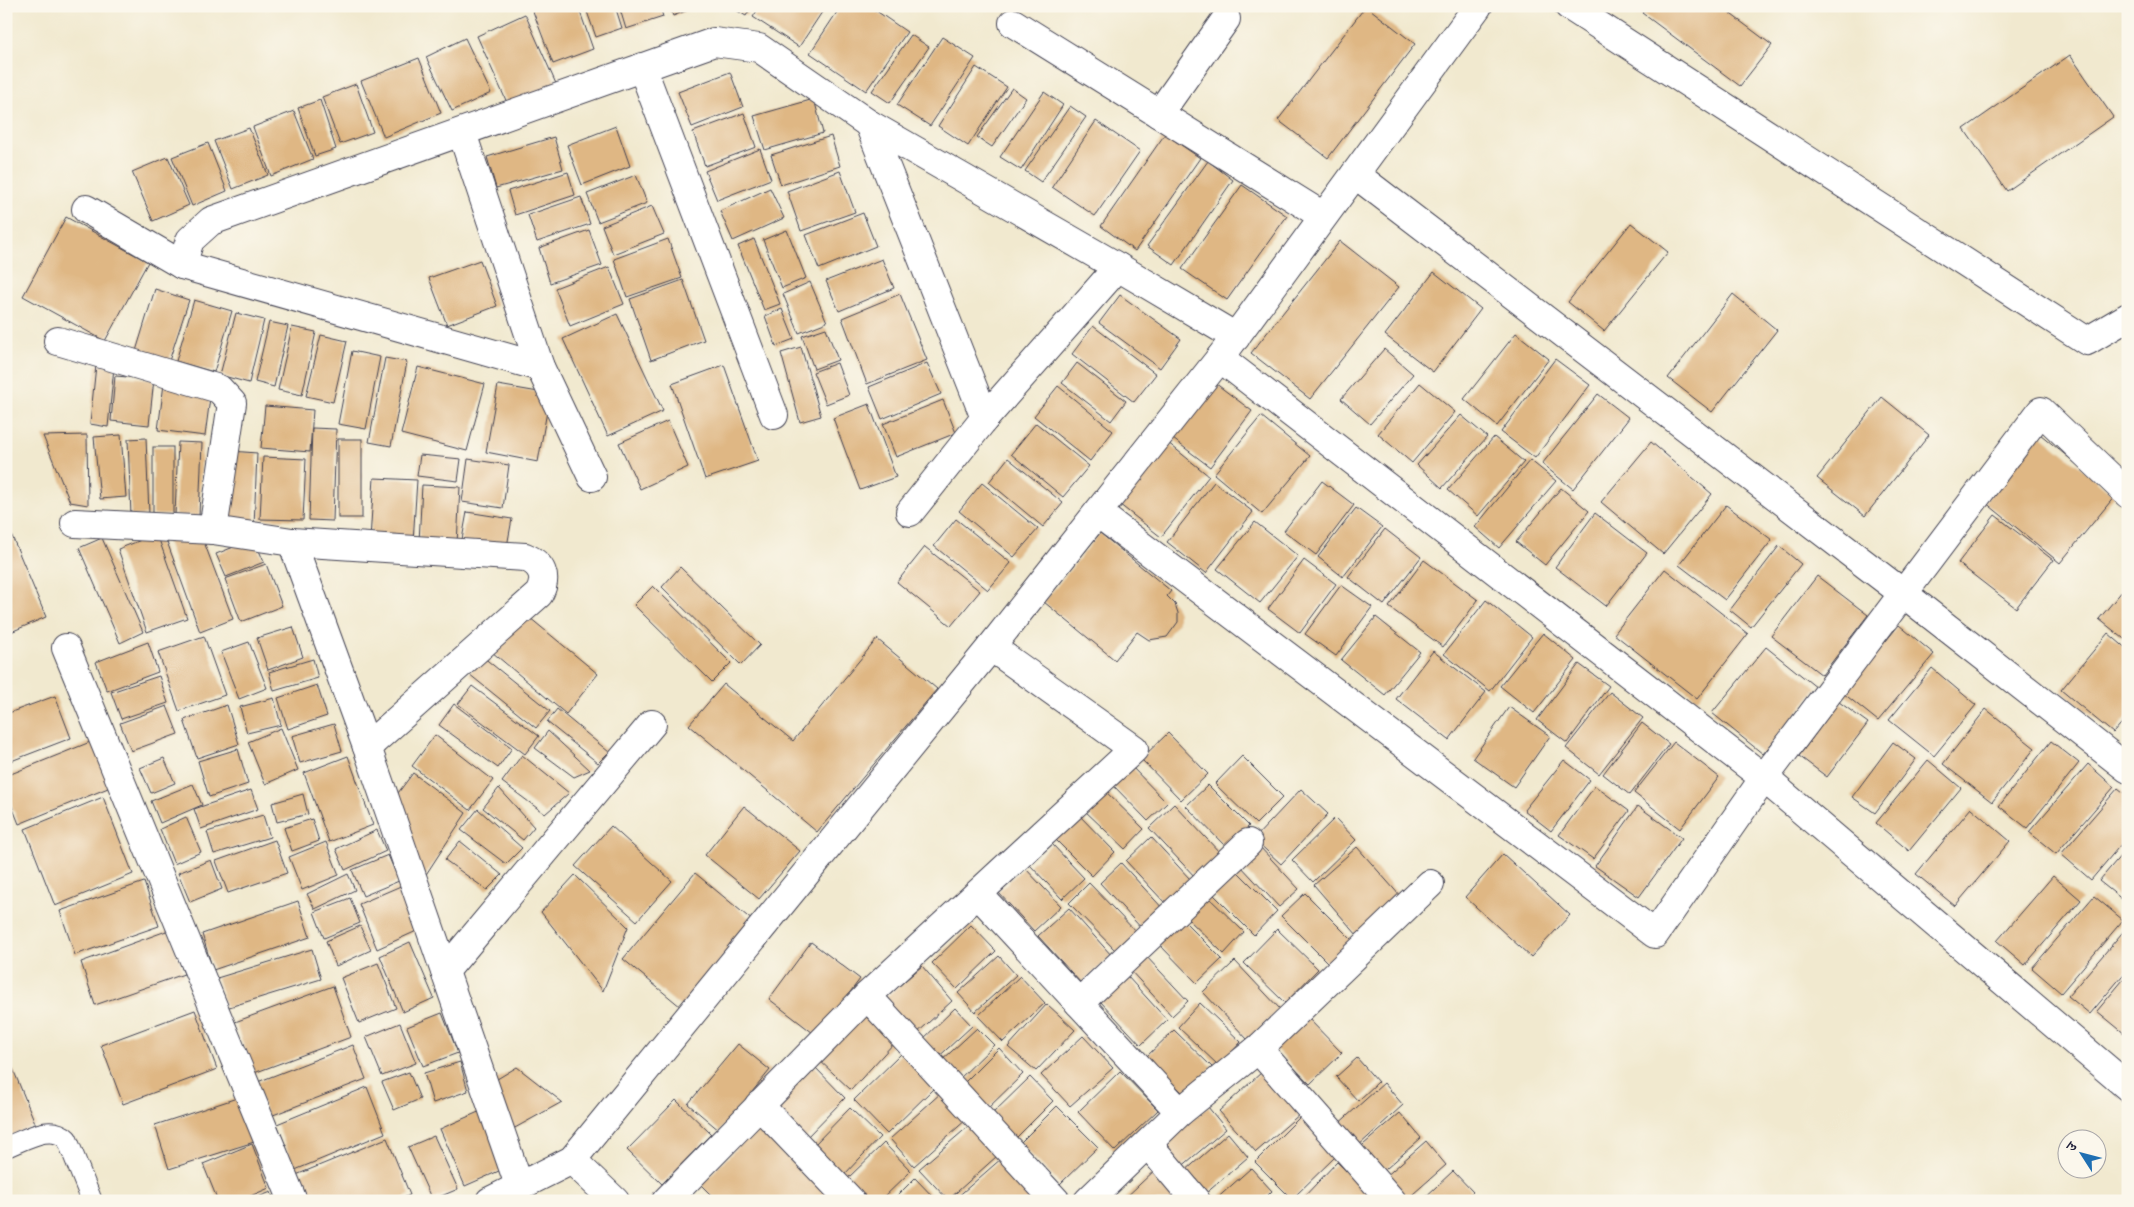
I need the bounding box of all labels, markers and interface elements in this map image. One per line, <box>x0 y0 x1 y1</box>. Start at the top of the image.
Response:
north arrow <box>2056 1130 2106 1180</box>
text: उ <box>2062 1138 2082 1156</box>

